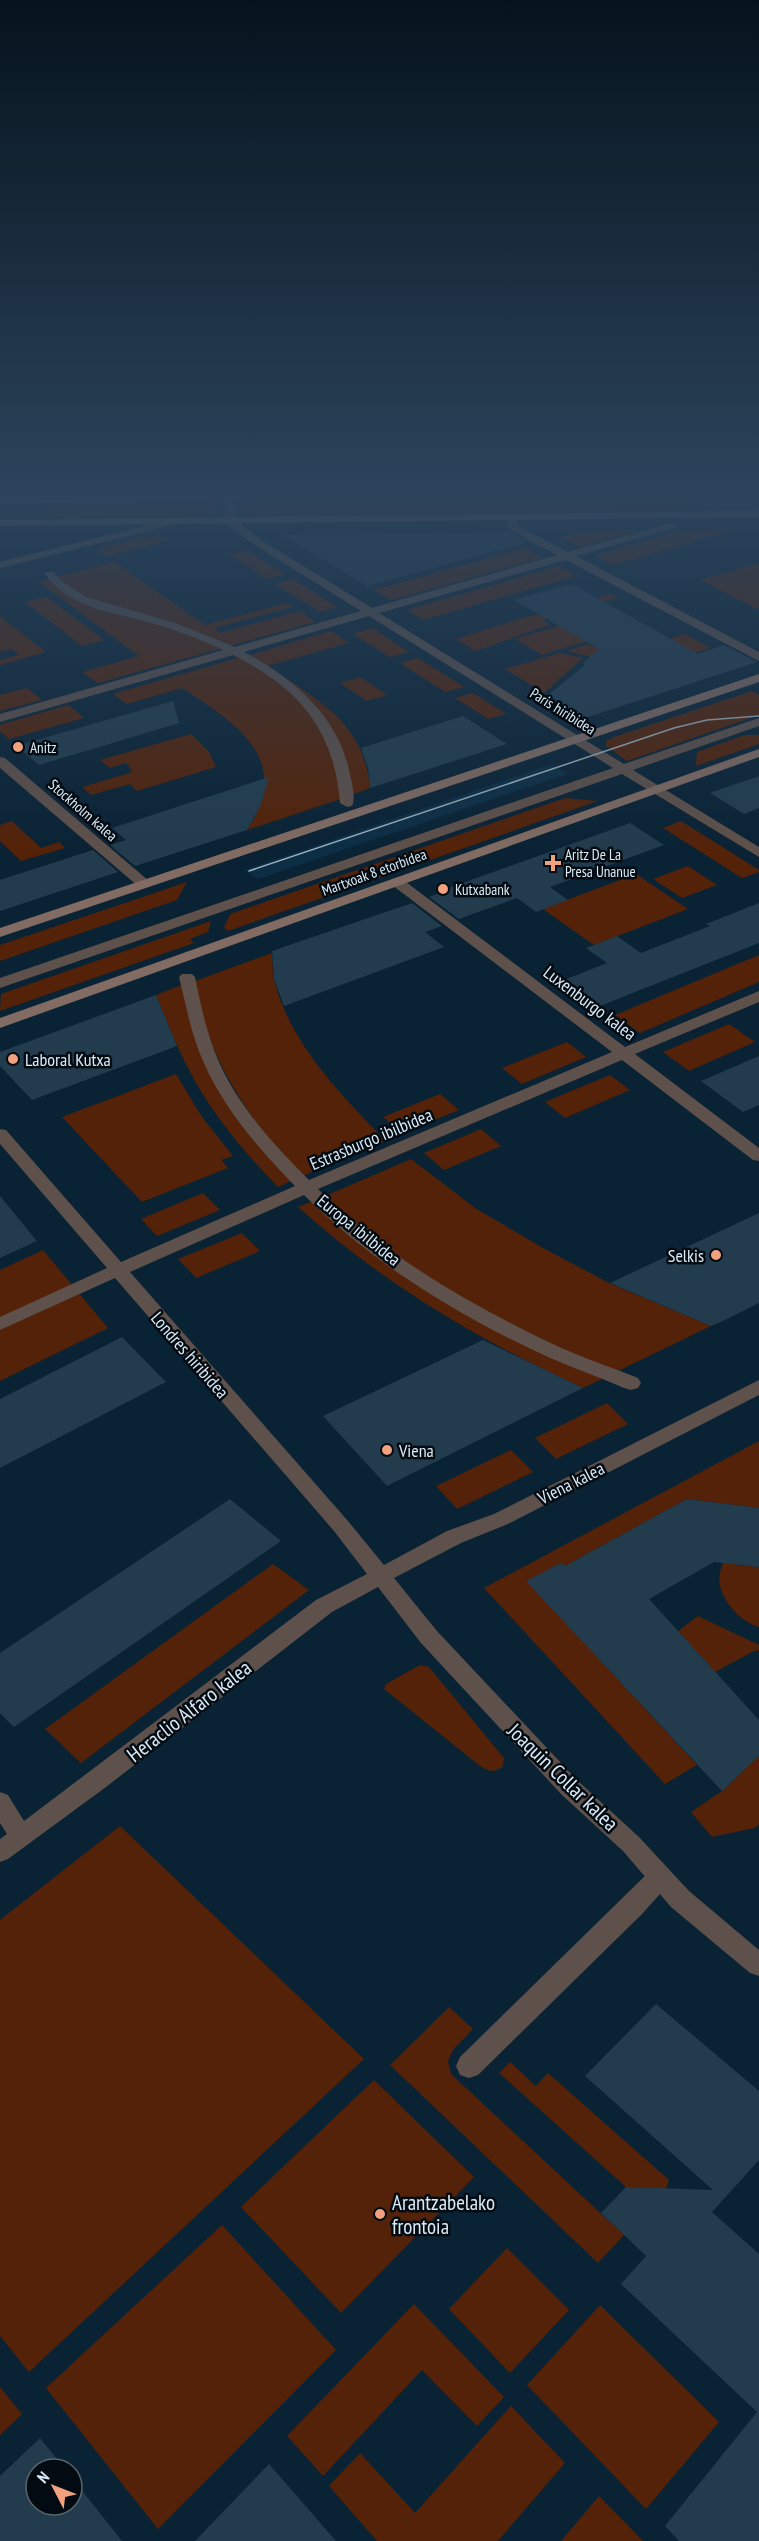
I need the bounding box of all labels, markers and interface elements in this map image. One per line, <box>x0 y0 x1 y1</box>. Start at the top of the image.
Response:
street label: Paris hiribidea <box>527 683 599 739</box>
place label: Anitz <box>30 738 56 757</box>
marker: Anitz <box>11 740 25 754</box>
street label: Stockholm kalea <box>45 775 121 845</box>
street label: Martxoak 8 etorbidea <box>319 844 429 900</box>
place label: Aritz De La Presa Unanue <box>565 845 636 881</box>
marker: Aritz De La Presa Unanue <box>546 856 560 870</box>
place label: Kutxabank <box>455 880 510 899</box>
marker: Kutxabank <box>436 882 450 896</box>
street label: Luxenburgo kalea <box>539 961 641 1045</box>
place label: Laboral Kutxa <box>25 1048 111 1071</box>
marker: Laboral Kutxa <box>6 1052 20 1066</box>
street label: Estrasburgo ibilbidea <box>306 1103 436 1175</box>
street label: Europa ibilbidea <box>312 1189 406 1271</box>
place label: Selkis <box>668 1244 704 1267</box>
marker: Selkis <box>709 1248 723 1262</box>
street label: Londres hiribidea <box>146 1307 234 1403</box>
place label: Viena <box>398 1439 434 1462</box>
marker: Viena <box>380 1443 394 1457</box>
street label: Viena kalea <box>533 1456 608 1510</box>
street label: Heraclio Alfaro kalea <box>121 1654 257 1768</box>
street label: Joaquin Collar kalea <box>501 1717 624 1837</box>
place label: Arantzabelako frontoia <box>392 2189 495 2240</box>
marker: Arantzabelako frontoia <box>373 2207 387 2221</box>
north arrow <box>24 2457 84 2517</box>
text: N <box>33 2467 53 2487</box>

